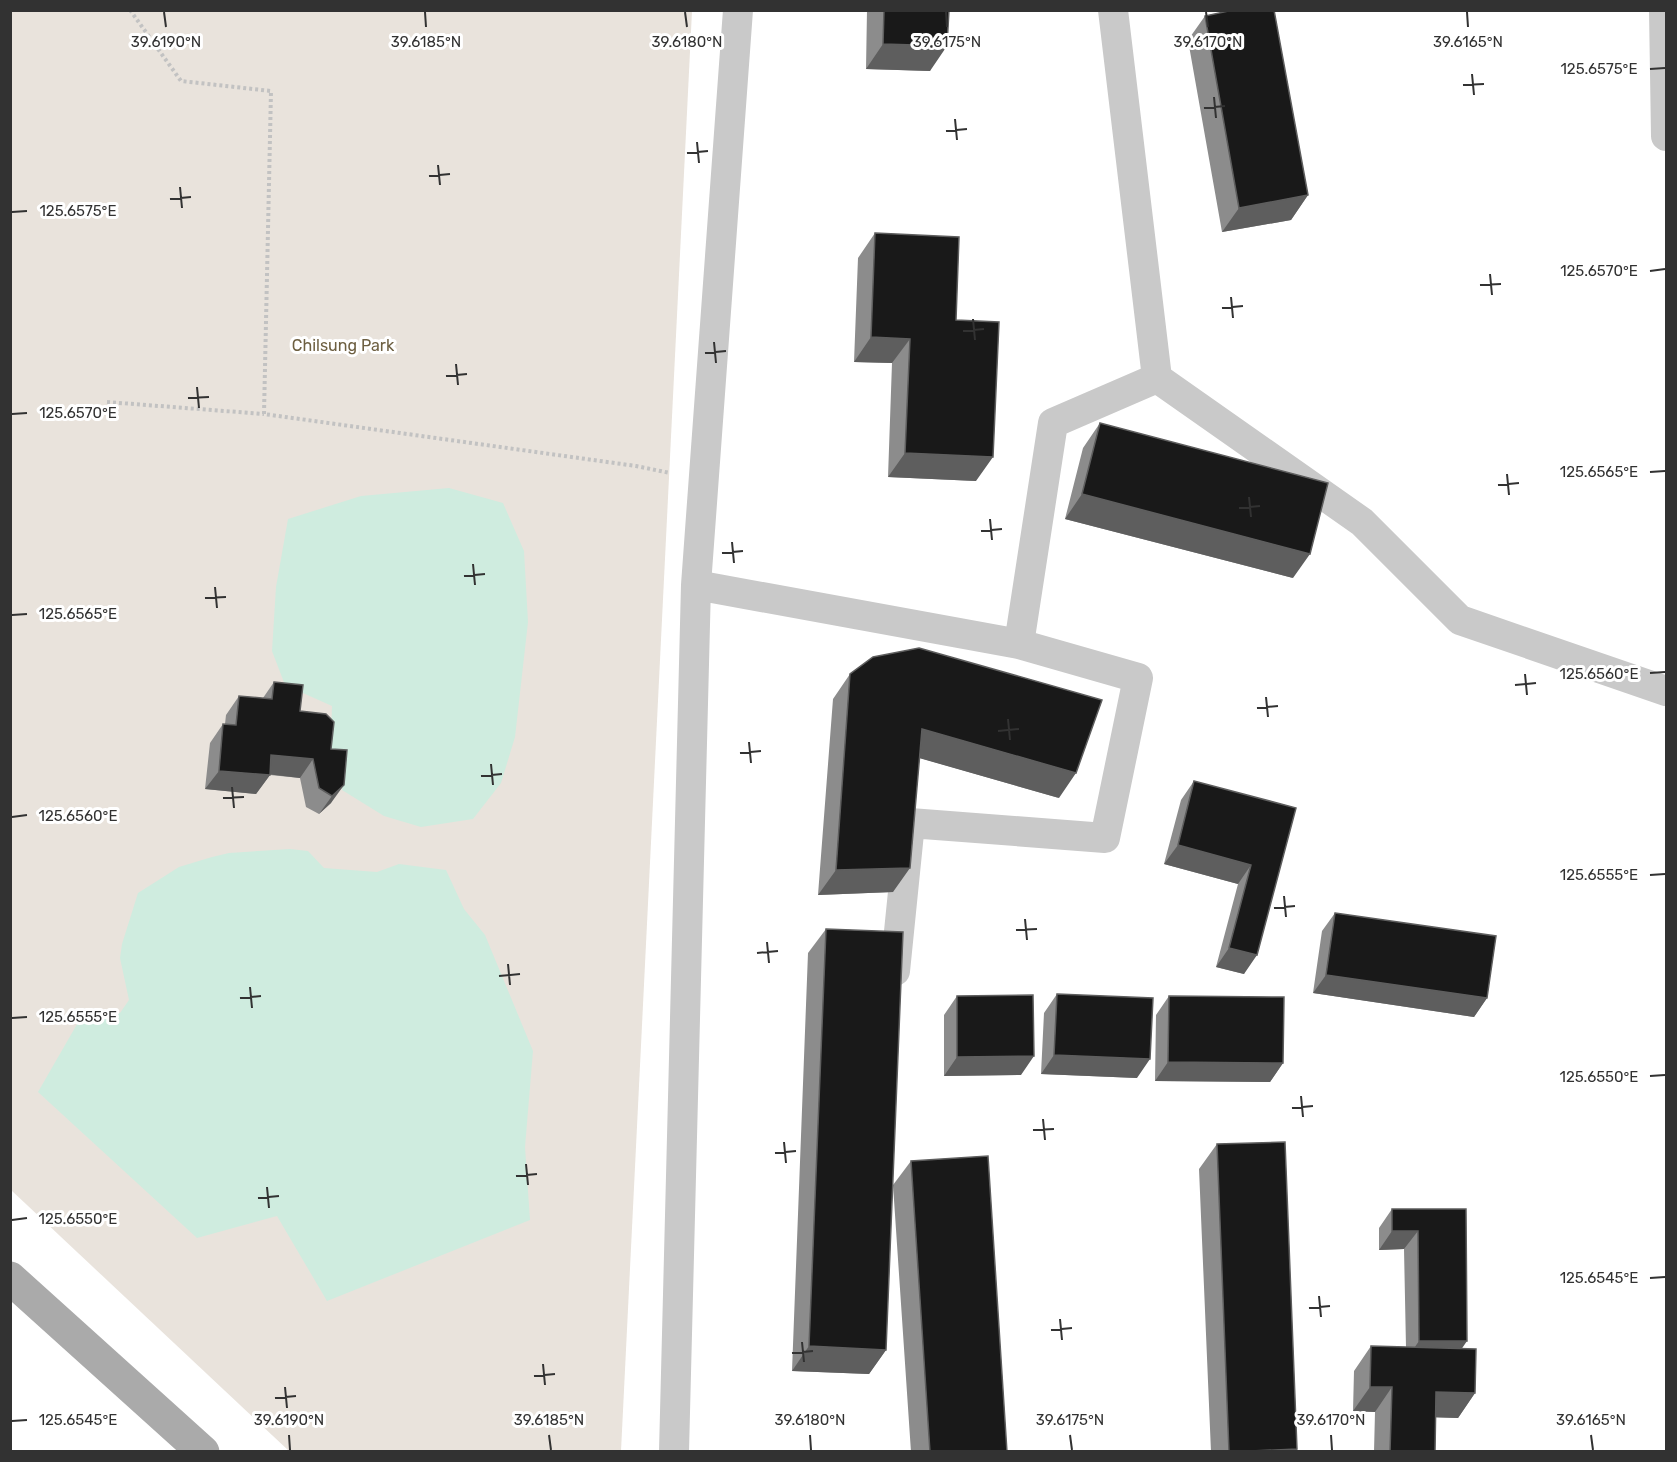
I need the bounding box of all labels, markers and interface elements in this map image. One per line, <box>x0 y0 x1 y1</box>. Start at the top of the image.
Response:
text: 39.6190°N <box>131 33 201 51</box>
text: 39.6185°N <box>391 33 461 51</box>
text: 39.6180°N <box>652 33 722 51</box>
text: 39.6175°N <box>913 33 981 51</box>
text: 39.6170°N <box>1173 33 1243 51</box>
text: 39.6165°N <box>1433 33 1503 51</box>
text: 125.6575°E <box>1560 60 1638 78</box>
text: 125.6575°E <box>39 202 117 220</box>
text: 125.6570°E <box>1560 262 1638 280</box>
park label: Chilsung Park <box>292 336 395 355</box>
text: 125.6570°E <box>39 404 117 422</box>
text: 125.6565°E <box>1560 463 1638 481</box>
text: 125.6565°E <box>39 605 117 623</box>
text: 125.6560°E <box>1559 665 1639 683</box>
text: 125.6560°E <box>38 807 118 825</box>
text: 125.6555°E <box>1560 866 1638 884</box>
text: 125.6555°E <box>39 1008 117 1026</box>
text: 125.6550°E <box>1560 1068 1638 1086</box>
text: 125.6550°E <box>39 1210 117 1228</box>
text: 125.6545°E <box>1560 1269 1638 1287</box>
text: 125.6545°E <box>39 1411 117 1429</box>
text: 39.6190°N <box>254 1411 324 1429</box>
text: 39.6185°N <box>514 1411 584 1429</box>
text: 39.6180°N <box>775 1411 845 1429</box>
text: 39.6175°N <box>1036 1411 1104 1429</box>
text: 39.6170°N <box>1296 1411 1366 1429</box>
text: 39.6165°N <box>1556 1411 1626 1429</box>

